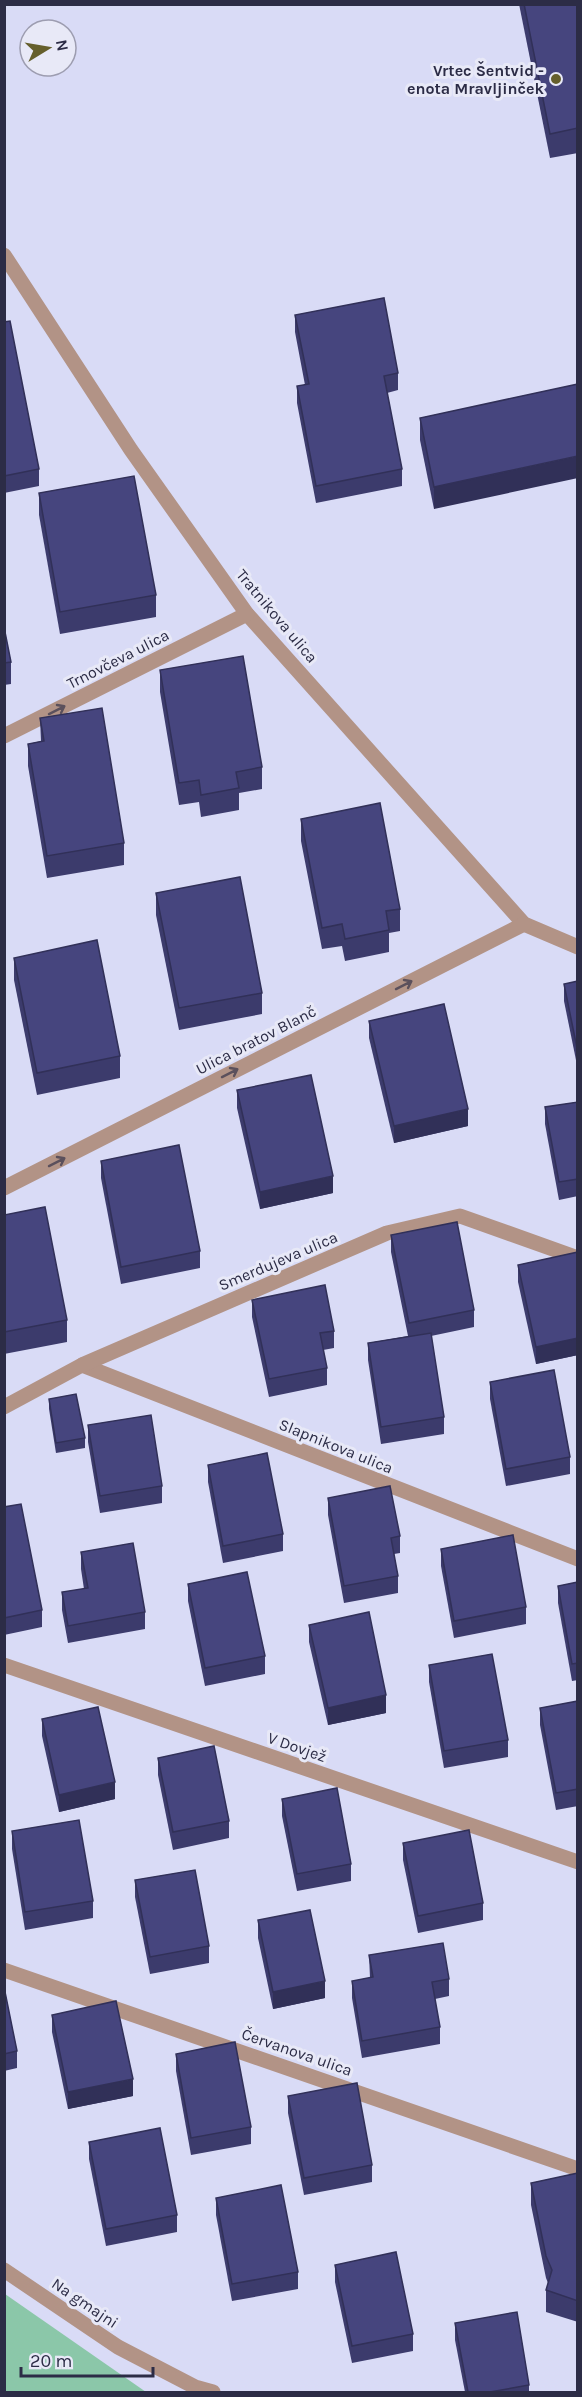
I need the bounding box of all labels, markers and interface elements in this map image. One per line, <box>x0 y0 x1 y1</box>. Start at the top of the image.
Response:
north arrow <box>18 18 78 78</box>
text: N <box>52 38 73 53</box>
place label: Vrtec Šentvid - enota Mravljinček <box>407 60 545 98</box>
marker: Vrtec Šentvid - enota Mravljinček <box>549 72 563 86</box>
street label: Tratnikova ulica <box>232 565 322 667</box>
street label: Trnovčeva ulica <box>64 625 172 693</box>
one-way arrow <box>47 703 65 715</box>
one-way arrow <box>395 979 413 990</box>
street label: Ulica bratov Blanč <box>193 1001 319 1079</box>
one-way arrow <box>221 1067 239 1078</box>
one-way arrow <box>47 1155 65 1167</box>
street label: Smerdujeva ulica <box>216 1227 340 1295</box>
street label: Slapnikova ulica <box>276 1414 396 1478</box>
street label: V Dovjež <box>265 1728 329 1766</box>
street label: Červanova ulica <box>239 2024 355 2080</box>
street label: Na gmajni <box>48 2274 122 2332</box>
scale bar <box>21 2340 153 2378</box>
text: 20 m <box>30 2350 72 2372</box>

